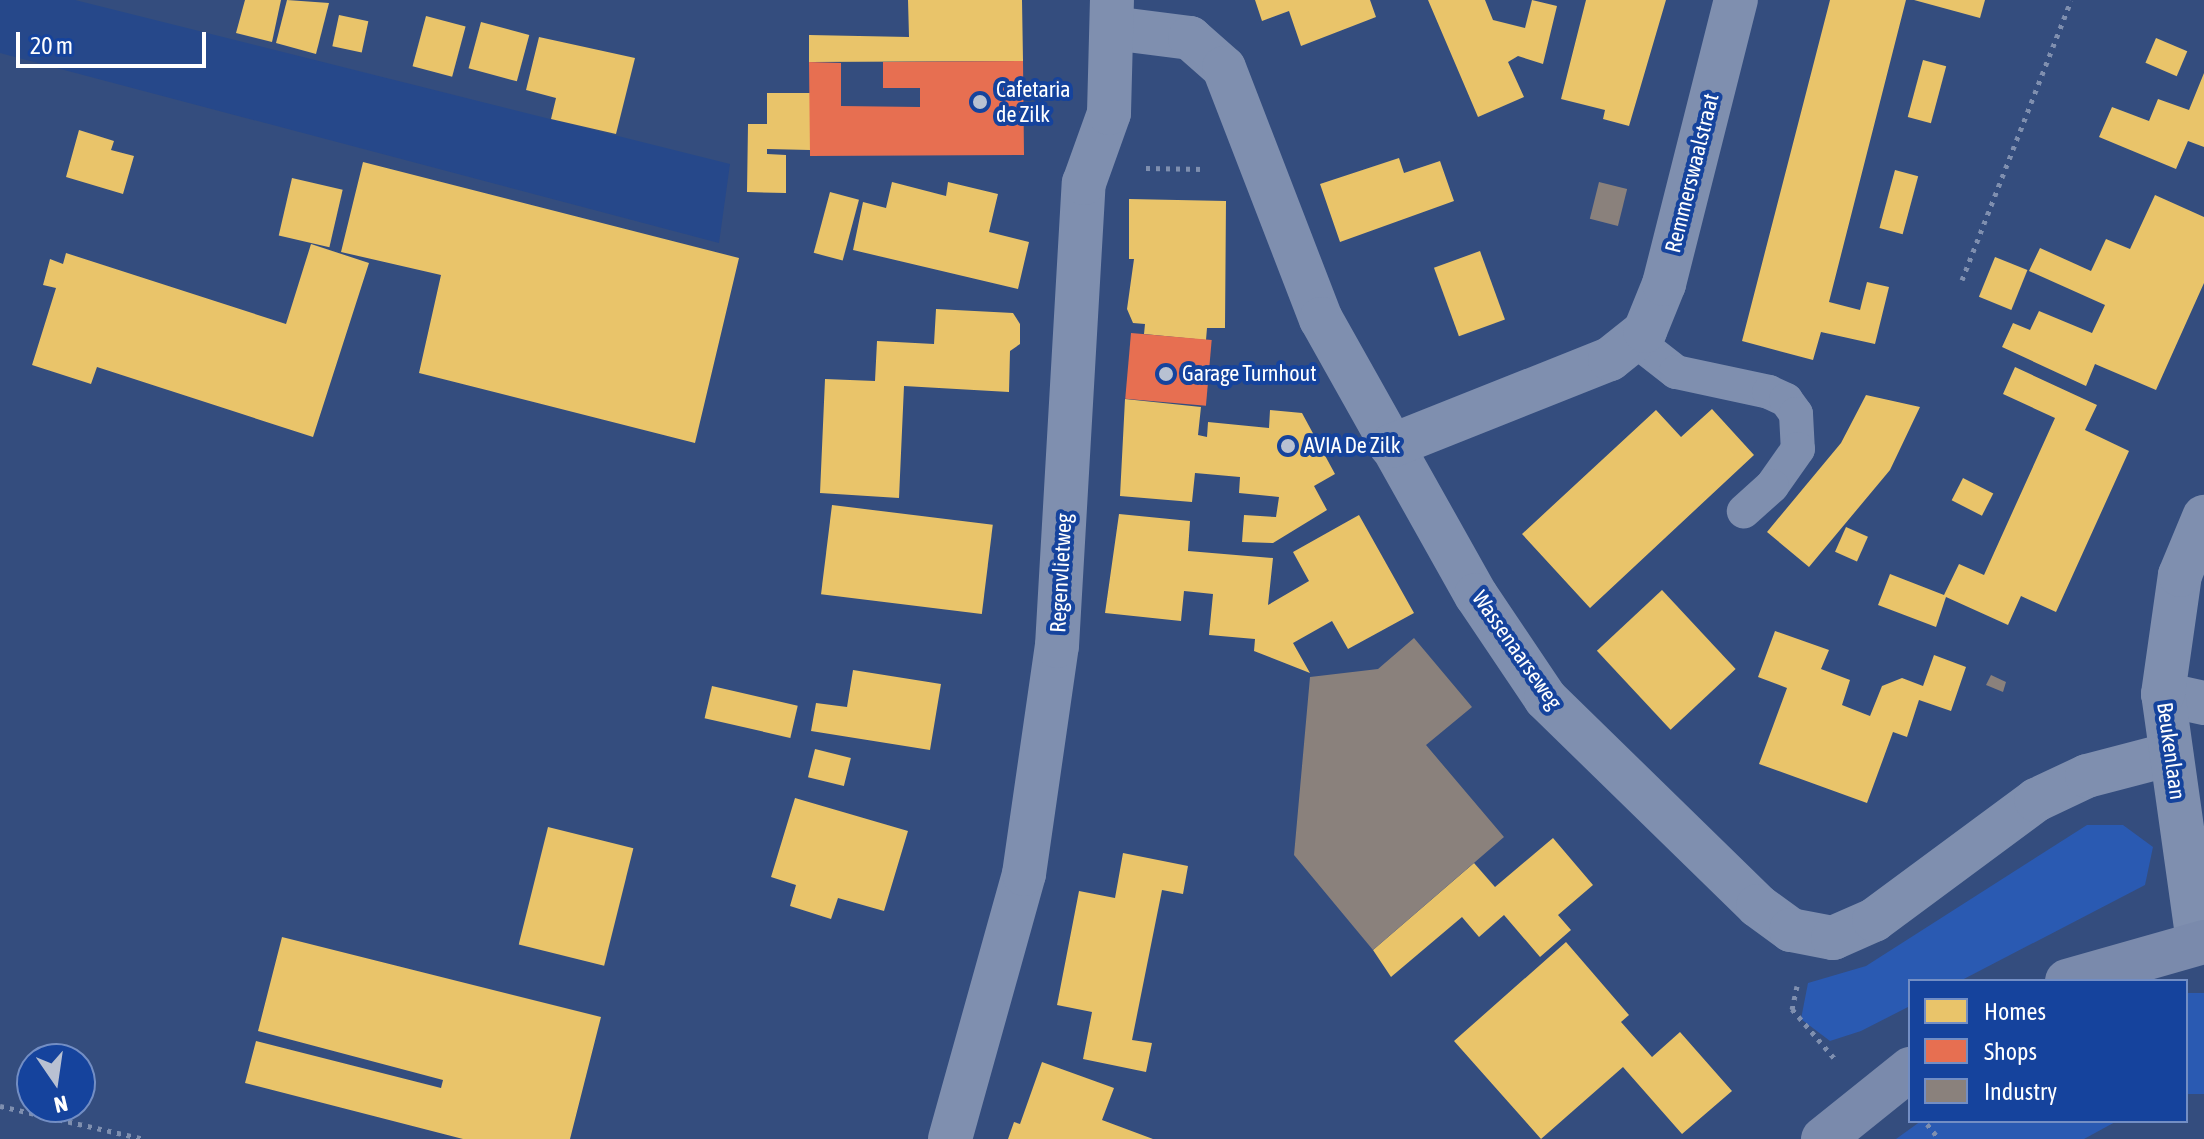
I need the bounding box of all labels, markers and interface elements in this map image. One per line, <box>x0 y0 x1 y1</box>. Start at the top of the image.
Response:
scale bar <box>20 16 210 66</box>
text: 20 m <box>30 32 73 59</box>
place label: Cafetaria de Zilk <box>996 76 1071 128</box>
street label: Remmerswaalstraat <box>1659 91 1725 255</box>
marker: Cafetaria de Zilk <box>971 93 989 111</box>
place label: Garage Turnhout <box>1182 361 1317 387</box>
marker: Garage Turnhout <box>1157 365 1175 383</box>
place label: AVIA De Zilk <box>1304 433 1400 459</box>
marker: AVIA De Zilk <box>1279 437 1297 455</box>
street label: Regenvlietweg <box>1045 513 1077 633</box>
street label: Wassenaarseweg <box>1466 586 1568 714</box>
street label: Beukenlaan <box>2151 701 2191 801</box>
legend <box>1908 979 2188 1123</box>
text: Homes <box>1984 998 2046 1025</box>
text: Shops <box>1984 1038 2037 1065</box>
north arrow <box>16 1043 96 1123</box>
text: Industry <box>1984 1078 2057 1105</box>
text: N <box>52 1090 70 1119</box>

